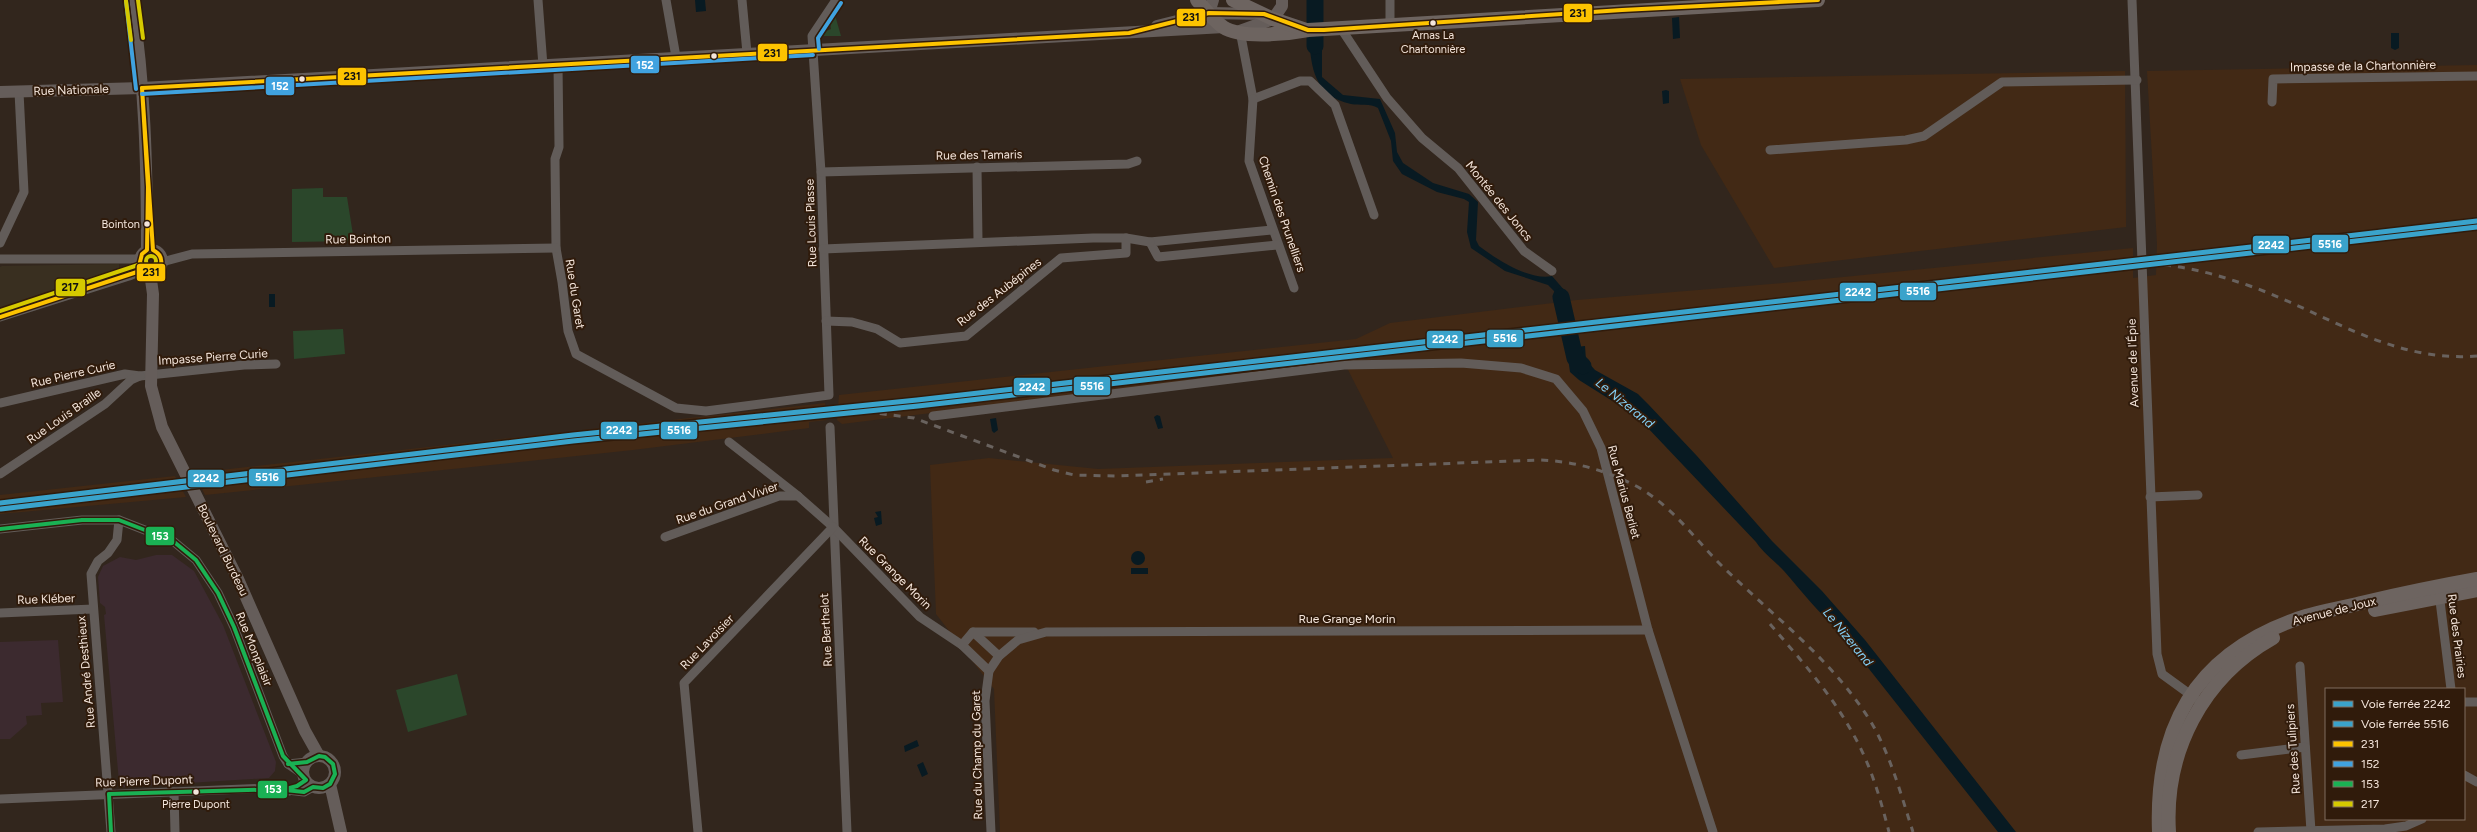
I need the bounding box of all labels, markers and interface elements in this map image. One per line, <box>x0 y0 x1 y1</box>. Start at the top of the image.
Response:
line badge: 231 <box>1563 3 1593 23</box>
text: 231 <box>1569 7 1587 20</box>
line badge: 231 <box>1176 8 1206 27</box>
text: 231 <box>1182 11 1200 24</box>
marker: Arnas La Chartonnière <box>1428 18 1438 28</box>
place label: Arnas La Chartonnière <box>1401 29 1465 56</box>
line badge: 231 <box>757 43 788 62</box>
text: 231 <box>763 47 781 60</box>
unlabelled marker <box>709 51 719 61</box>
line badge: 152 <box>630 55 660 74</box>
street label: Impasse de la Chartonnière <box>2290 58 2437 74</box>
text: 152 <box>636 59 654 72</box>
line badge: 231 <box>337 67 367 86</box>
text: 231 <box>343 70 361 83</box>
unlabelled marker <box>297 74 307 84</box>
line badge: 152 <box>265 76 295 96</box>
text: 152 <box>271 80 289 93</box>
street label: Rue Nationale <box>33 82 109 98</box>
street label: Rue des Tamaris <box>936 147 1023 163</box>
street label: Chemin des Prunelliers <box>1256 154 1309 274</box>
street label: Montée des Joncs <box>1463 158 1536 244</box>
street label: Rue Louis Plasse <box>802 178 820 267</box>
place label: Bointon <box>102 218 140 231</box>
marker: Bointon <box>142 219 152 229</box>
street label: Rue Bointon <box>325 231 391 247</box>
line badge: 5516 <box>2311 234 2349 253</box>
line badge: 2242 <box>2252 235 2290 254</box>
text: 5516 <box>2318 238 2343 251</box>
text: 2242 <box>2258 239 2284 252</box>
street label: Rue des Aubépines <box>954 255 1044 329</box>
street label: Rue du Garet <box>563 258 588 331</box>
line badge: 231 <box>136 263 166 282</box>
text: 231 <box>142 266 160 279</box>
line badge: 217 <box>55 278 86 297</box>
text: 217 <box>61 281 79 294</box>
line badge: 2242 <box>1839 282 1877 302</box>
line badge: 5516 <box>1899 282 1937 301</box>
text: 5516 <box>1906 285 1931 298</box>
text: 2242 <box>1845 286 1871 299</box>
street label: Avenue de l'Épie <box>2124 318 2142 408</box>
line badge: 5516 <box>1486 329 1524 348</box>
line badge: 2242 <box>1426 330 1464 349</box>
text: 5516 <box>1493 332 1518 345</box>
text: 2242 <box>1432 333 1458 346</box>
street label: Impasse Pierre Curie <box>158 346 269 368</box>
street label: Rue Pierre Curie <box>29 357 117 391</box>
water label: Le Nizerand <box>1593 375 1657 431</box>
line badge: 5516 <box>1073 376 1111 396</box>
line badge: 2242 <box>1013 377 1051 396</box>
text: 5516 <box>1080 380 1105 393</box>
text: 2242 <box>1019 381 1045 394</box>
street label: Rue Louis Braille <box>24 385 104 447</box>
line badge: 2242 <box>600 421 638 440</box>
line badge: 5516 <box>660 421 698 440</box>
text: 2242 <box>606 424 632 437</box>
text: 5516 <box>667 424 692 437</box>
street label: Rue Marius Berliet <box>1605 444 1643 541</box>
line badge: 5516 <box>248 468 286 487</box>
line badge: 2242 <box>187 469 225 488</box>
text: 5516 <box>255 471 280 484</box>
text: 2242 <box>193 472 219 485</box>
street label: Rue du Grand Vivier <box>674 479 780 527</box>
street label: Boulevard Burdeau <box>195 502 251 598</box>
line badge: 153 <box>145 526 175 546</box>
text: 153 <box>151 530 169 543</box>
street label: Rue Grange Morin <box>856 534 934 612</box>
street label: Rue Kléber <box>17 591 75 607</box>
street label: Rue Berthelot <box>817 592 835 667</box>
street label: Rue des Prairies <box>2445 593 2469 679</box>
street label: Avenue de Joux <box>2291 594 2378 628</box>
water label: Le Nizerand <box>1820 605 1876 669</box>
street label: Rue Monplaisir <box>233 610 275 688</box>
street label: Rue Lavoisier <box>677 612 737 672</box>
street label: Rue Grange Morin <box>1299 612 1396 626</box>
street label: Rue André Desthieux <box>74 615 98 729</box>
legend <box>2325 688 2465 820</box>
street label: Rue du Champ du Garet <box>969 690 985 820</box>
text: Voie ferrée 2242 <box>2361 697 2451 711</box>
street label: Rue des Tulipiers <box>2283 703 2303 794</box>
text: Voie ferrée 5516 <box>2361 717 2449 731</box>
text: 231 <box>2361 737 2379 751</box>
text: 152 <box>2361 757 2380 771</box>
street label: Rue Pierre Dupont <box>95 772 194 790</box>
text: 153 <box>2361 777 2379 791</box>
line badge: 153 <box>257 780 288 799</box>
text: 153 <box>264 783 282 796</box>
marker: Pierre Dupont <box>191 787 201 797</box>
text: 217 <box>2361 797 2380 811</box>
place label: Pierre Dupont <box>162 798 230 811</box>

